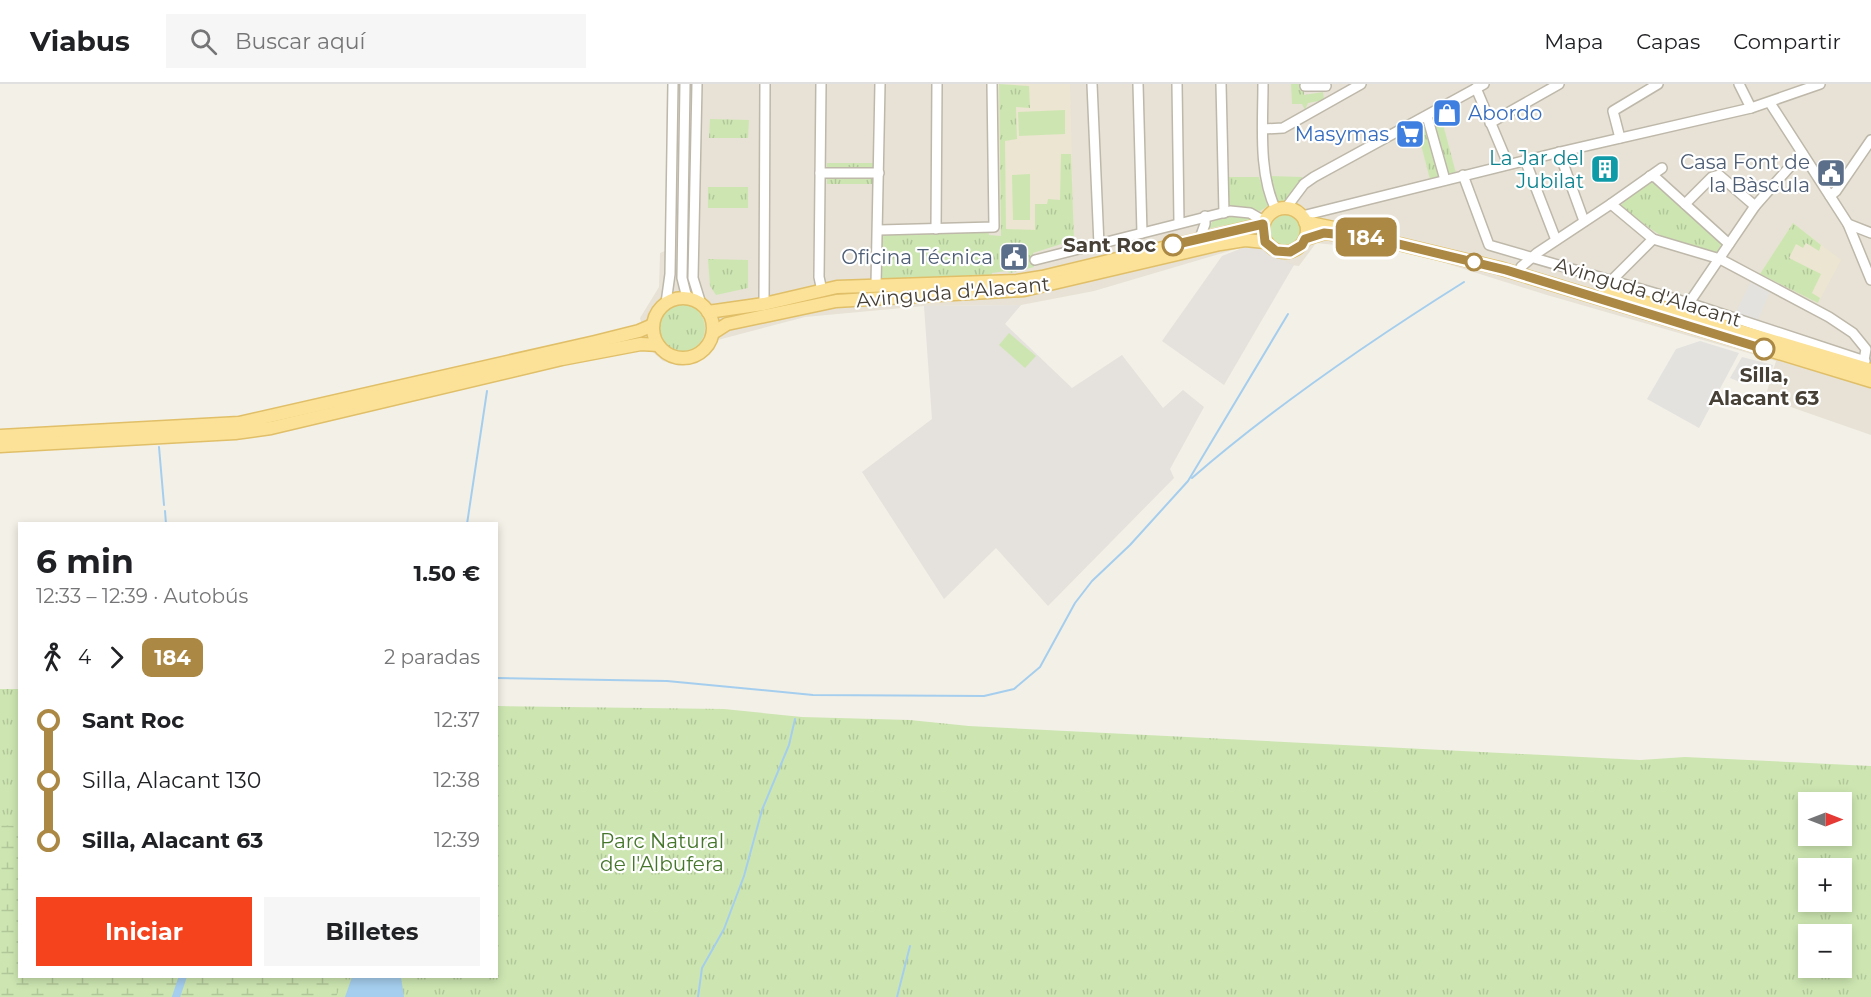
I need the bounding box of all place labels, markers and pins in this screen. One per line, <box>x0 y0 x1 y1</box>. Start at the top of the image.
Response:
shop icon: Abordo <box>1431 97 1463 129</box>
place label: Abordo <box>1468 101 1542 125</box>
supermarket icon: Masymas <box>1394 118 1426 150</box>
place label: Masymas <box>1295 122 1389 146</box>
place label: La Jar del Jubilat <box>1489 146 1584 193</box>
place label: Casa Font de la Bàscula <box>1680 150 1810 197</box>
building icon: La Jar del Jubilat <box>1589 153 1621 185</box>
public building icon: Casa Font de la Bàscula <box>1815 157 1847 189</box>
place label: Sant Roc <box>1063 233 1156 257</box>
marker: Sant Roc <box>1162 234 1184 256</box>
public building icon: Oficina Técnica <box>998 241 1030 273</box>
place label: Oficina Técnica <box>841 245 993 269</box>
unlabelled marker <box>1465 253 1483 271</box>
marker: Silla, Alacant 63 <box>1753 338 1775 360</box>
place label: Silla, Alacant 63 <box>1708 363 1819 410</box>

